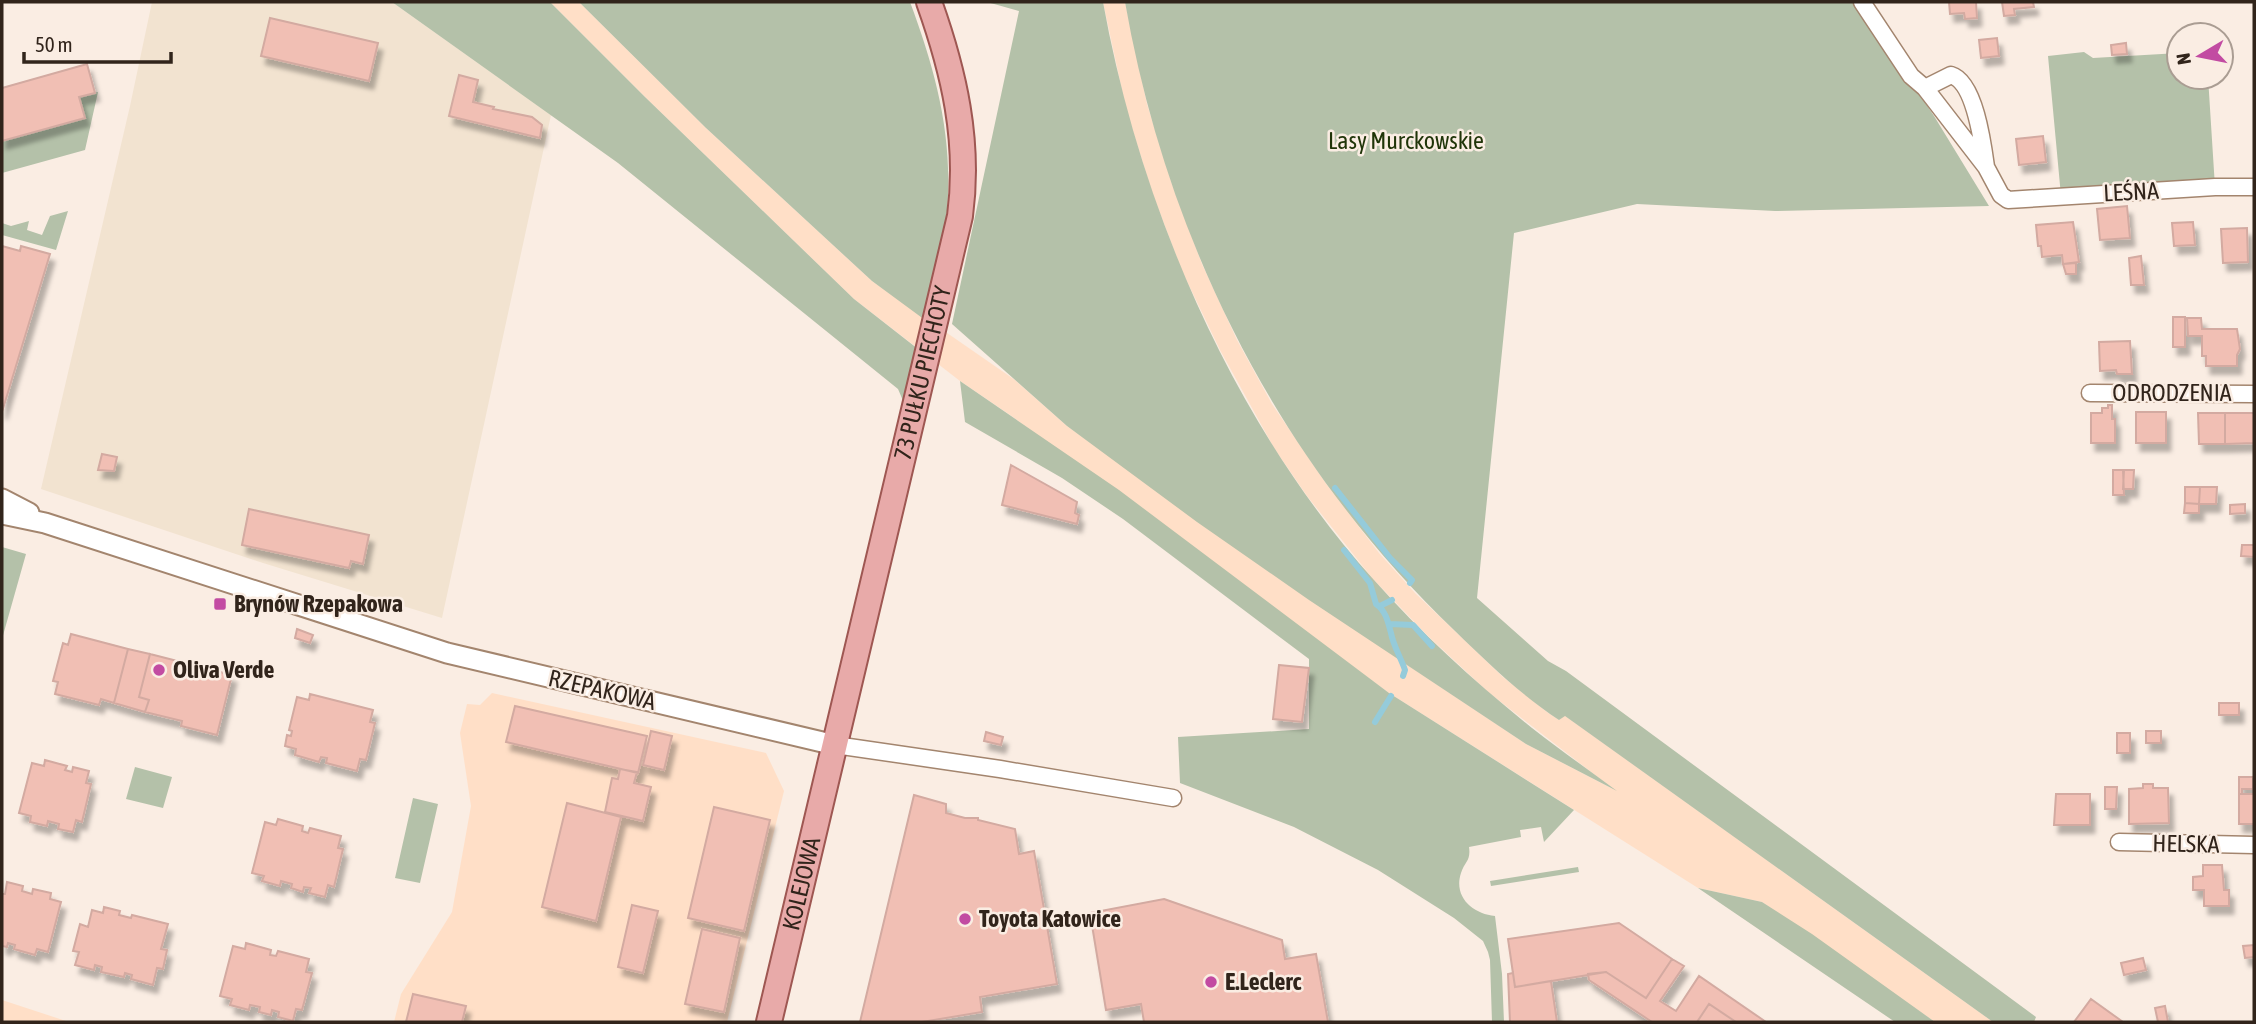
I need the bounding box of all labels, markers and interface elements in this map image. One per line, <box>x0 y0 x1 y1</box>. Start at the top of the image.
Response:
scale bar <box>24 21 172 65</box>
north arrow <box>2165 21 2235 91</box>
text: 50 m <box>35 32 73 56</box>
text: N <box>2171 52 2195 66</box>
park label: Lasy Murckowskie <box>1328 127 1484 154</box>
street label: LEŚNA <box>2103 177 2160 206</box>
street label: 73 PUŁKU PIECHOTY <box>889 283 956 463</box>
street label: ODRODZENIA <box>2112 379 2232 406</box>
place label: Brynów Rzepakowa <box>234 590 403 617</box>
marker: Brynów Rzepakowa <box>212 596 228 612</box>
place label: Oliva Verde <box>173 656 274 683</box>
marker: Oliva Verde <box>151 662 167 678</box>
street label: RZEPAKOWA <box>546 664 659 715</box>
street label: HELSKA <box>2152 829 2220 858</box>
street label: KOLEJOWA <box>777 834 825 933</box>
place label: Toyota Katowice <box>979 905 1121 932</box>
marker: Toyota Katowice <box>957 911 973 927</box>
place label: E.Leclerc <box>1225 968 1302 995</box>
marker: E.Leclerc <box>1203 974 1219 990</box>

